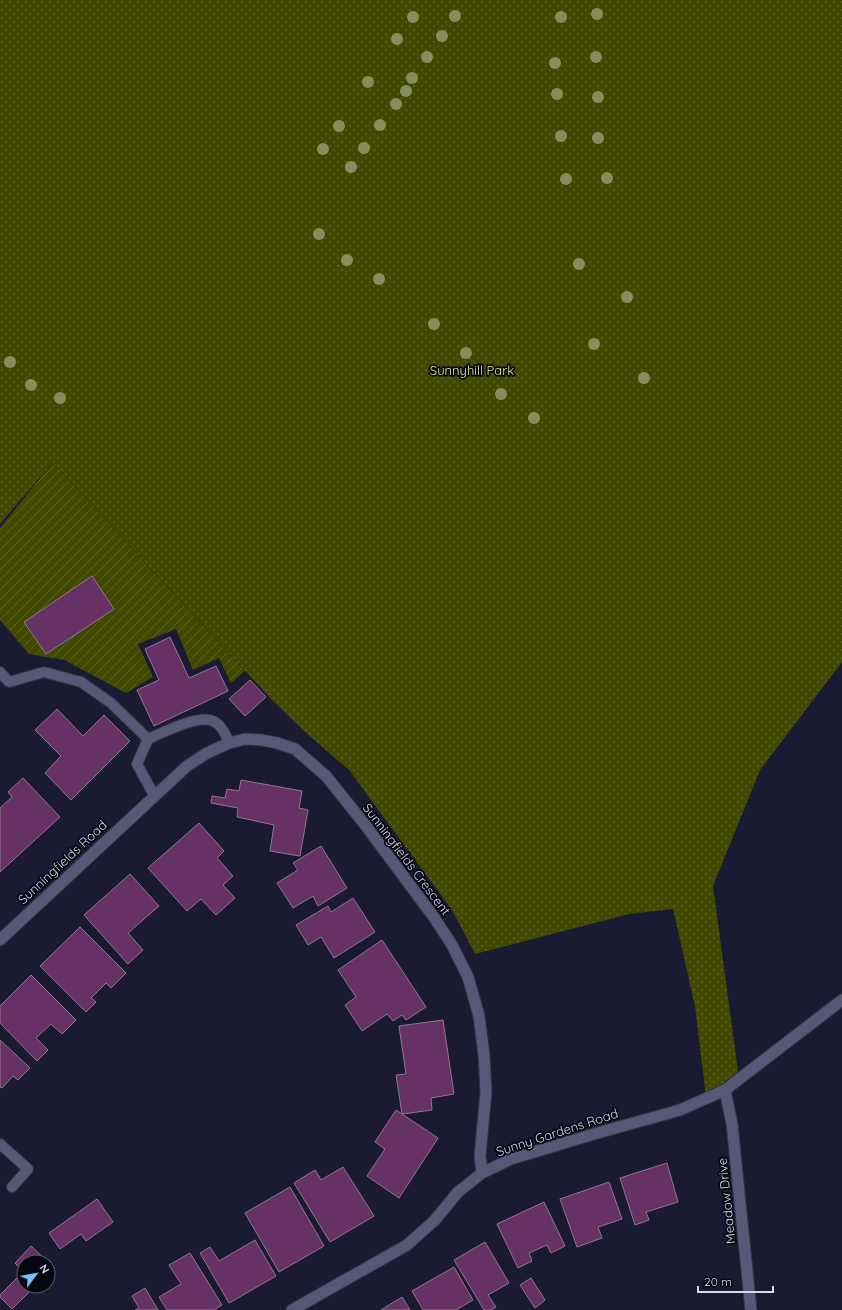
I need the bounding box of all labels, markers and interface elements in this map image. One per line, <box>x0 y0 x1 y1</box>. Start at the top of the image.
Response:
park label: Sunnyhill Park <box>430 362 514 378</box>
street label: Sunningfields Crescent <box>360 800 454 918</box>
street label: Sunningfields Road <box>14 817 110 907</box>
street label: Sunny Gardens Road <box>494 1105 620 1159</box>
street label: Meadow Drive <box>714 1157 738 1245</box>
north arrow <box>16 1254 56 1294</box>
text: N <box>36 1262 53 1276</box>
scale bar <box>698 1268 773 1294</box>
text: 20 m <box>704 1274 732 1289</box>

